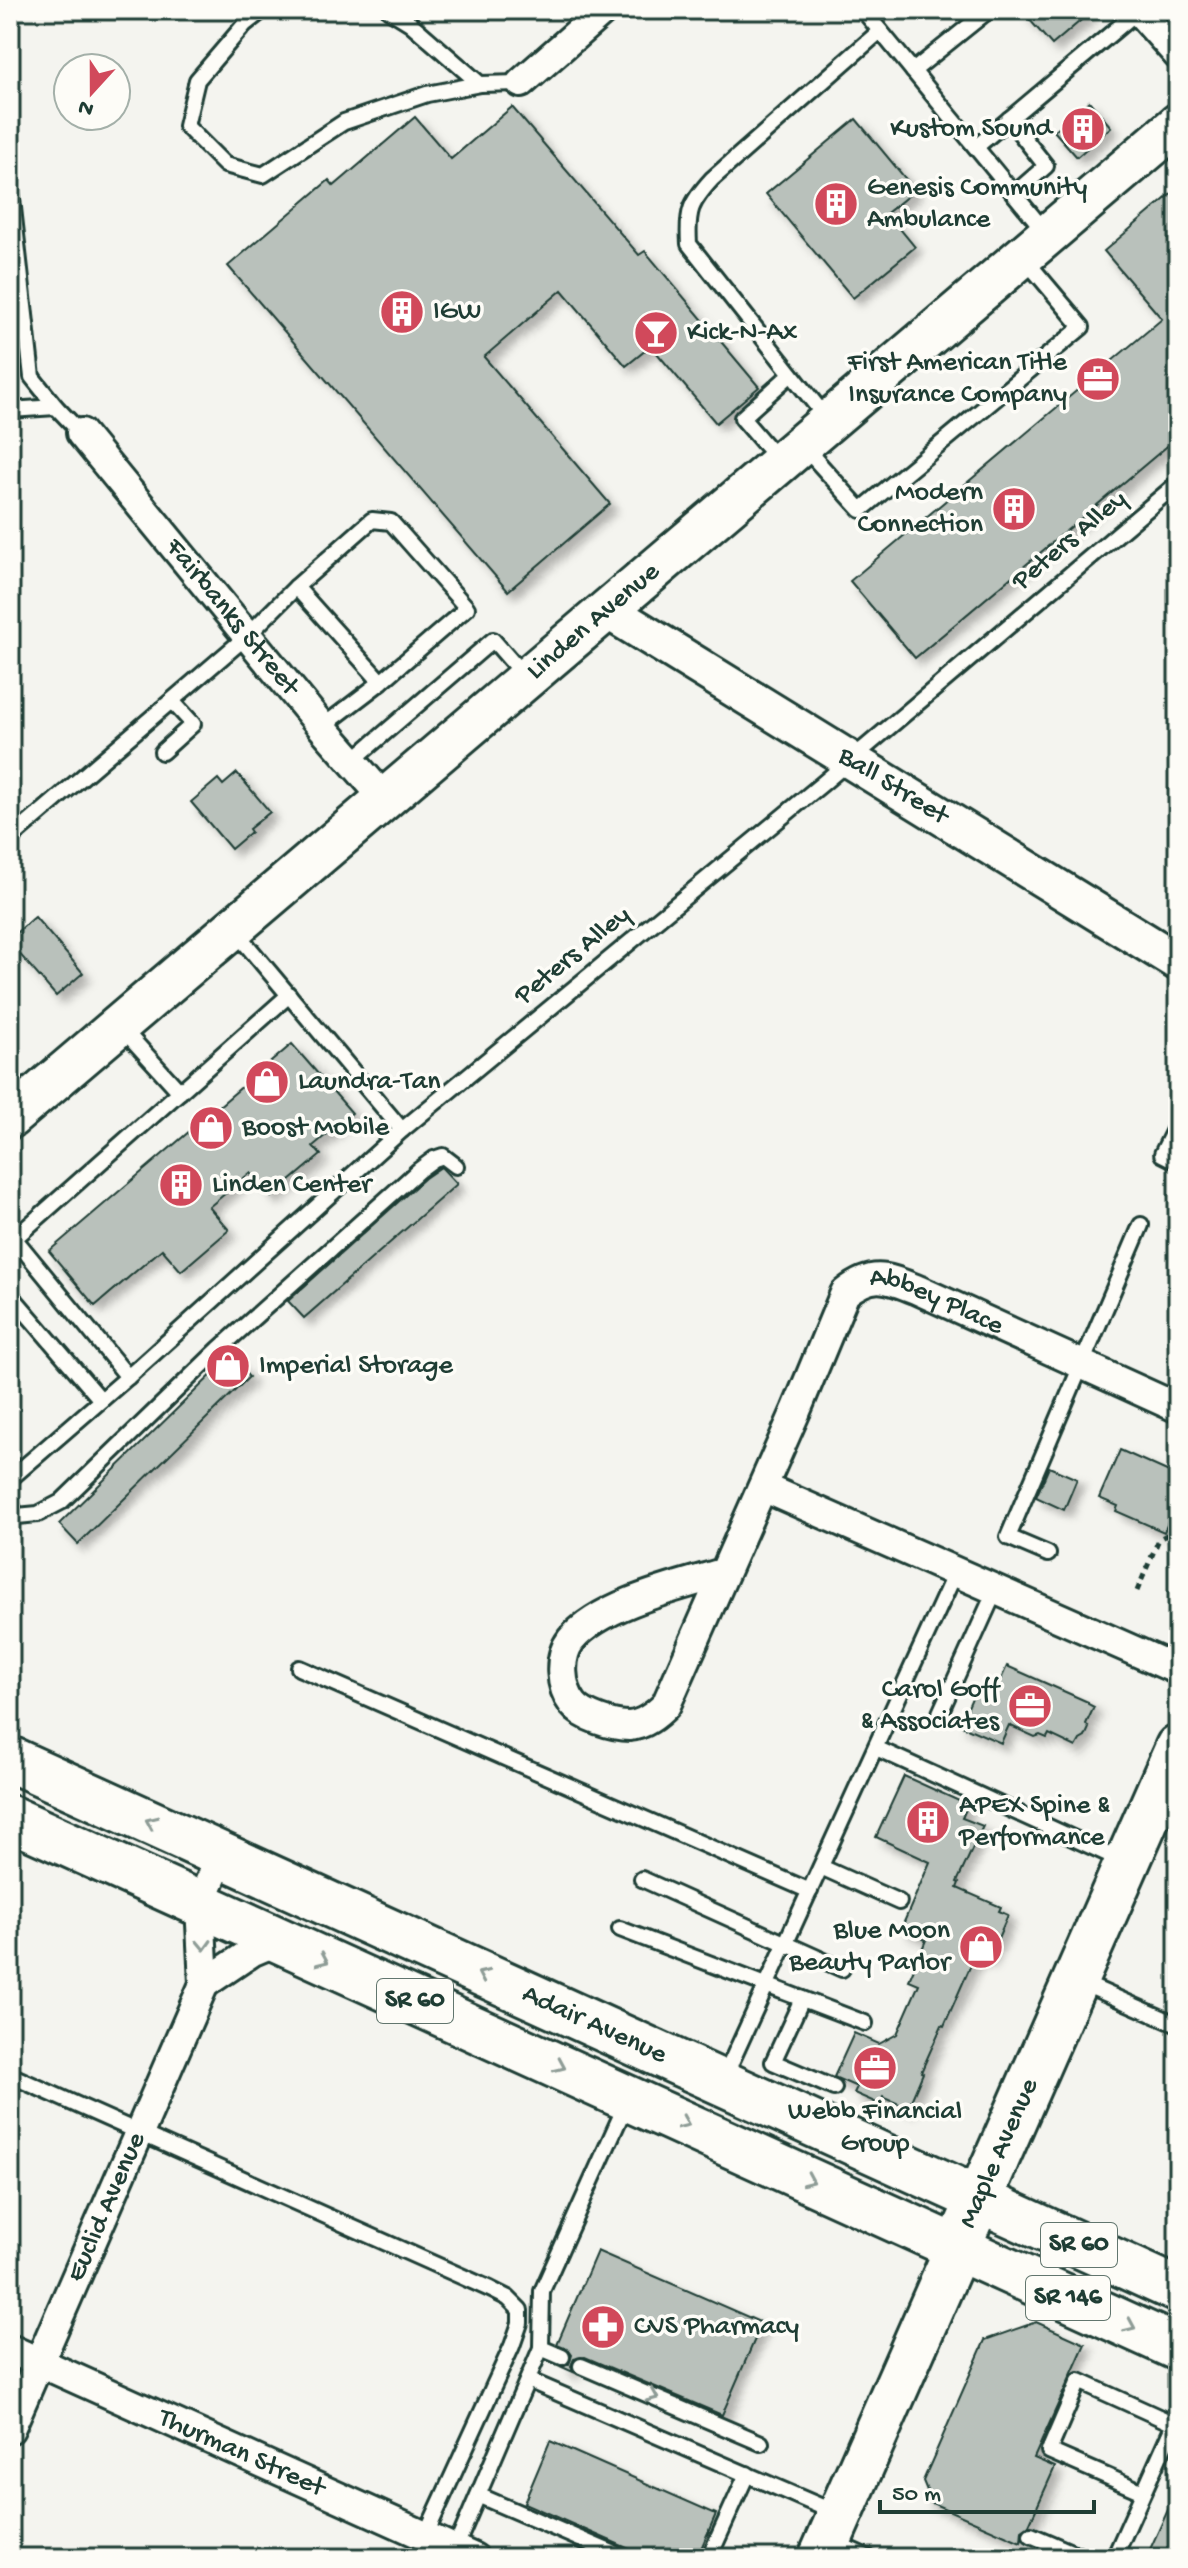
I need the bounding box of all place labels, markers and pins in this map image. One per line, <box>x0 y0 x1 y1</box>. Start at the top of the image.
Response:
building icon: Kustom Sound <box>1059 105 1107 153</box>
place label: Kustom Sound <box>890 113 1055 146</box>
place label: Genesis Community Ambulance <box>867 172 1088 237</box>
building icon: Genesis Community Ambulance <box>812 180 860 228</box>
building icon: IGW <box>378 288 426 336</box>
place label: IGW <box>433 296 481 329</box>
bar icon: Kick-N-Ax <box>632 309 680 357</box>
place label: Kick-N-Ax <box>687 317 798 350</box>
place label: First American Title Insurance Company <box>847 347 1068 412</box>
office icon: First American Title Insurance Company <box>1074 355 1122 403</box>
place label: Modern Connection <box>857 477 984 542</box>
building icon: Modern Connection <box>990 485 1038 533</box>
shop icon: Laundra-Tan <box>243 1058 291 1106</box>
place label: Laundra-Tan <box>298 1066 441 1099</box>
shop icon: Boost Mobile <box>187 1104 235 1152</box>
place label: Boost Mobile <box>241 1112 390 1145</box>
building icon: Linden Center <box>157 1161 205 1209</box>
place label: Linden Center <box>212 1169 373 1202</box>
shop icon: Imperial Storage <box>204 1342 252 1390</box>
place label: Imperial Storage <box>259 1350 453 1383</box>
place label: Carol Goff & Associates <box>860 1674 1001 1739</box>
office icon: Carol Goff & Associates <box>1006 1682 1054 1730</box>
place label: APEX Spine & Performance <box>958 1790 1110 1855</box>
building icon: APEX Spine & Performance <box>904 1798 952 1846</box>
place label: Blue Moon Beauty Parlor <box>788 1915 952 1980</box>
shop icon: Blue Moon Beauty Parlor <box>957 1923 1005 1971</box>
office icon: Webb Financial Group <box>851 2044 899 2092</box>
place label: Webb Financial Group <box>788 2096 962 2161</box>
pharmacy icon: CVS Pharmacy <box>579 2303 627 2351</box>
place label: CVS Pharmacy <box>634 2311 799 2344</box>

